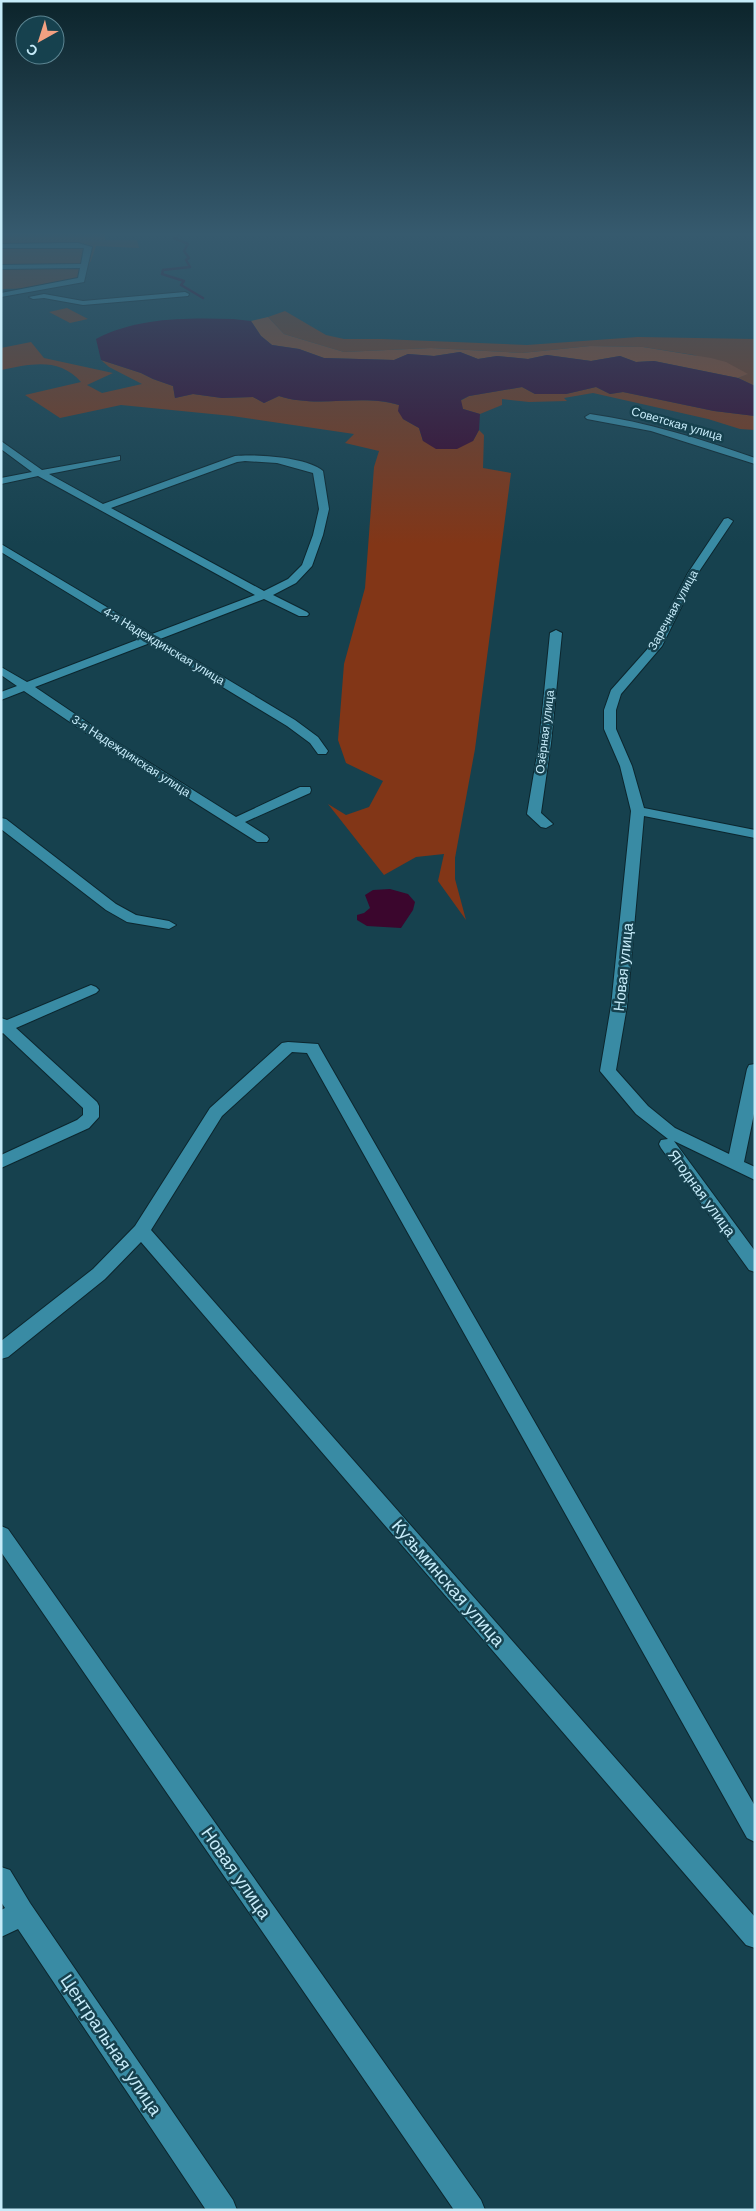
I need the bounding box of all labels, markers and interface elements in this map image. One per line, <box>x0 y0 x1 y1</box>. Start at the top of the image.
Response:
north arrow <box>15 15 65 65</box>
text: С <box>23 41 41 60</box>
street label: Советская улица <box>630 404 725 444</box>
street label: Заречная улица <box>645 567 701 652</box>
street label: 4-я Надеждинская улица <box>101 604 227 688</box>
street label: Озёрная улица <box>533 689 557 775</box>
street label: 3-я Надеждинская улица <box>69 712 193 800</box>
street label: Новая улица <box>610 921 636 1012</box>
street label: Ягодная улица <box>665 1146 740 1240</box>
street label: Кузьминская улица <box>388 1516 509 1651</box>
street label: Новая улица <box>197 1824 275 1923</box>
street label: Центральная улица <box>56 1971 166 2120</box>

